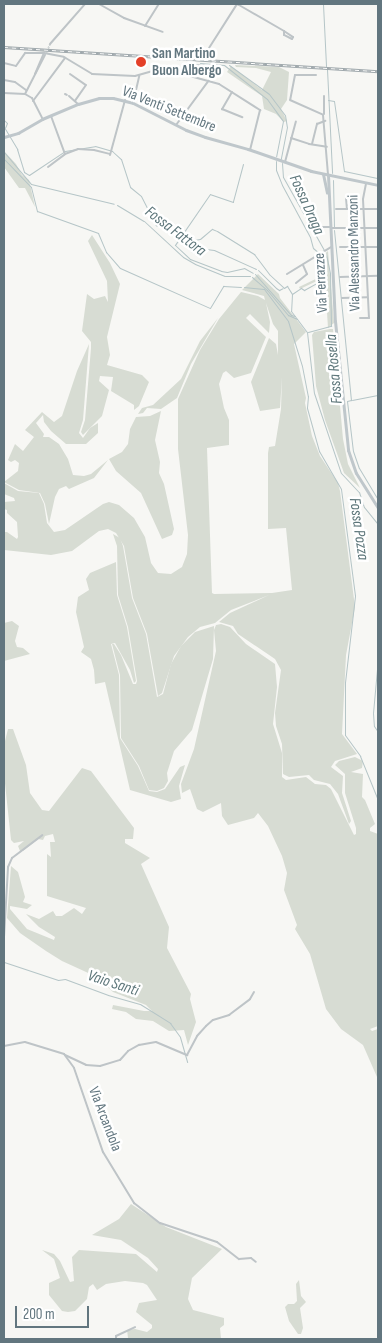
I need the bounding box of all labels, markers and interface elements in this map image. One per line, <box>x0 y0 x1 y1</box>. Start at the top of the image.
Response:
place label: San Martino Buon Albergo <box>152 44 222 79</box>
marker: San Martino Buon Albergo <box>134 55 148 69</box>
street label: Via Venti Settembre <box>119 82 219 136</box>
water label: Fossa Draga <box>284 172 328 238</box>
street label: Via Alessandro Manzoni <box>344 195 364 311</box>
water label: Fossa Fattora <box>141 203 209 261</box>
street label: Via Ferrazze <box>310 253 332 313</box>
water label: Fossa Rosella <box>322 333 348 405</box>
water label: Fossa Pozza <box>344 497 372 561</box>
water label: Vaio Santi <box>85 967 141 1001</box>
street label: Via Arcandola <box>85 1084 125 1154</box>
scale bar <box>18 1296 91 1328</box>
text: 200 m <box>23 1305 55 1324</box>

